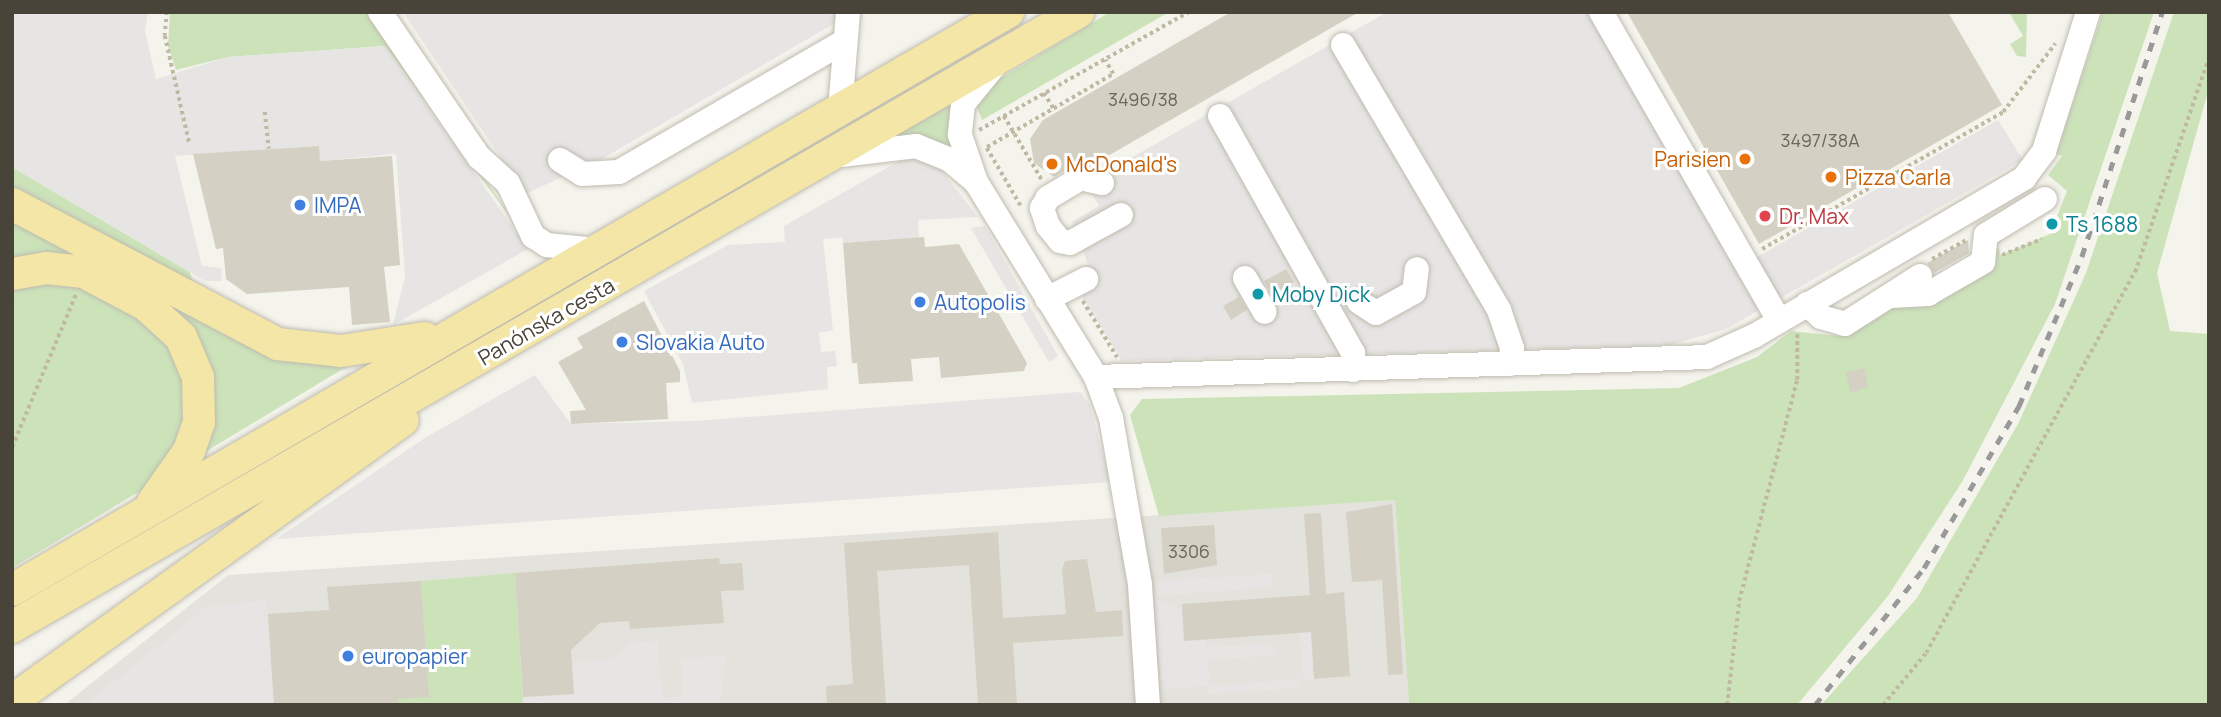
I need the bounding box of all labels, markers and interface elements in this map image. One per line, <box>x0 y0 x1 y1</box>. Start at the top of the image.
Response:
house number: 3496/38 <box>1108 88 1178 110</box>
house number: 3497/38A <box>1780 129 1860 151</box>
place label: Parisien <box>1654 146 1731 172</box>
place label: McDonald's <box>1066 151 1177 177</box>
marker: Parisien <box>1737 151 1753 167</box>
marker: McDonald's <box>1044 156 1060 172</box>
place label: Pizza Carla <box>1845 164 1951 190</box>
marker: Pizza Carla <box>1823 169 1839 185</box>
place label: IMPA <box>314 192 361 218</box>
marker: IMPA <box>292 197 308 213</box>
place label: Dr. Max <box>1779 203 1849 229</box>
marker: Dr. Max <box>1757 208 1773 224</box>
place label: Ts 1688 <box>2066 211 2138 237</box>
marker: Ts 1688 <box>2044 216 2060 232</box>
street label: Panónska cesta <box>473 272 619 370</box>
place label: Moby Dick <box>1272 281 1370 307</box>
marker: Moby Dick <box>1250 286 1266 302</box>
place label: Autopolis <box>934 289 1026 315</box>
marker: Autopolis <box>912 294 928 310</box>
place label: Slovakia Auto <box>636 329 765 355</box>
marker: Slovakia Auto <box>614 334 630 350</box>
house number: 3306 <box>1168 540 1210 562</box>
place label: europapier <box>362 643 468 669</box>
marker: europapier <box>340 648 356 664</box>

